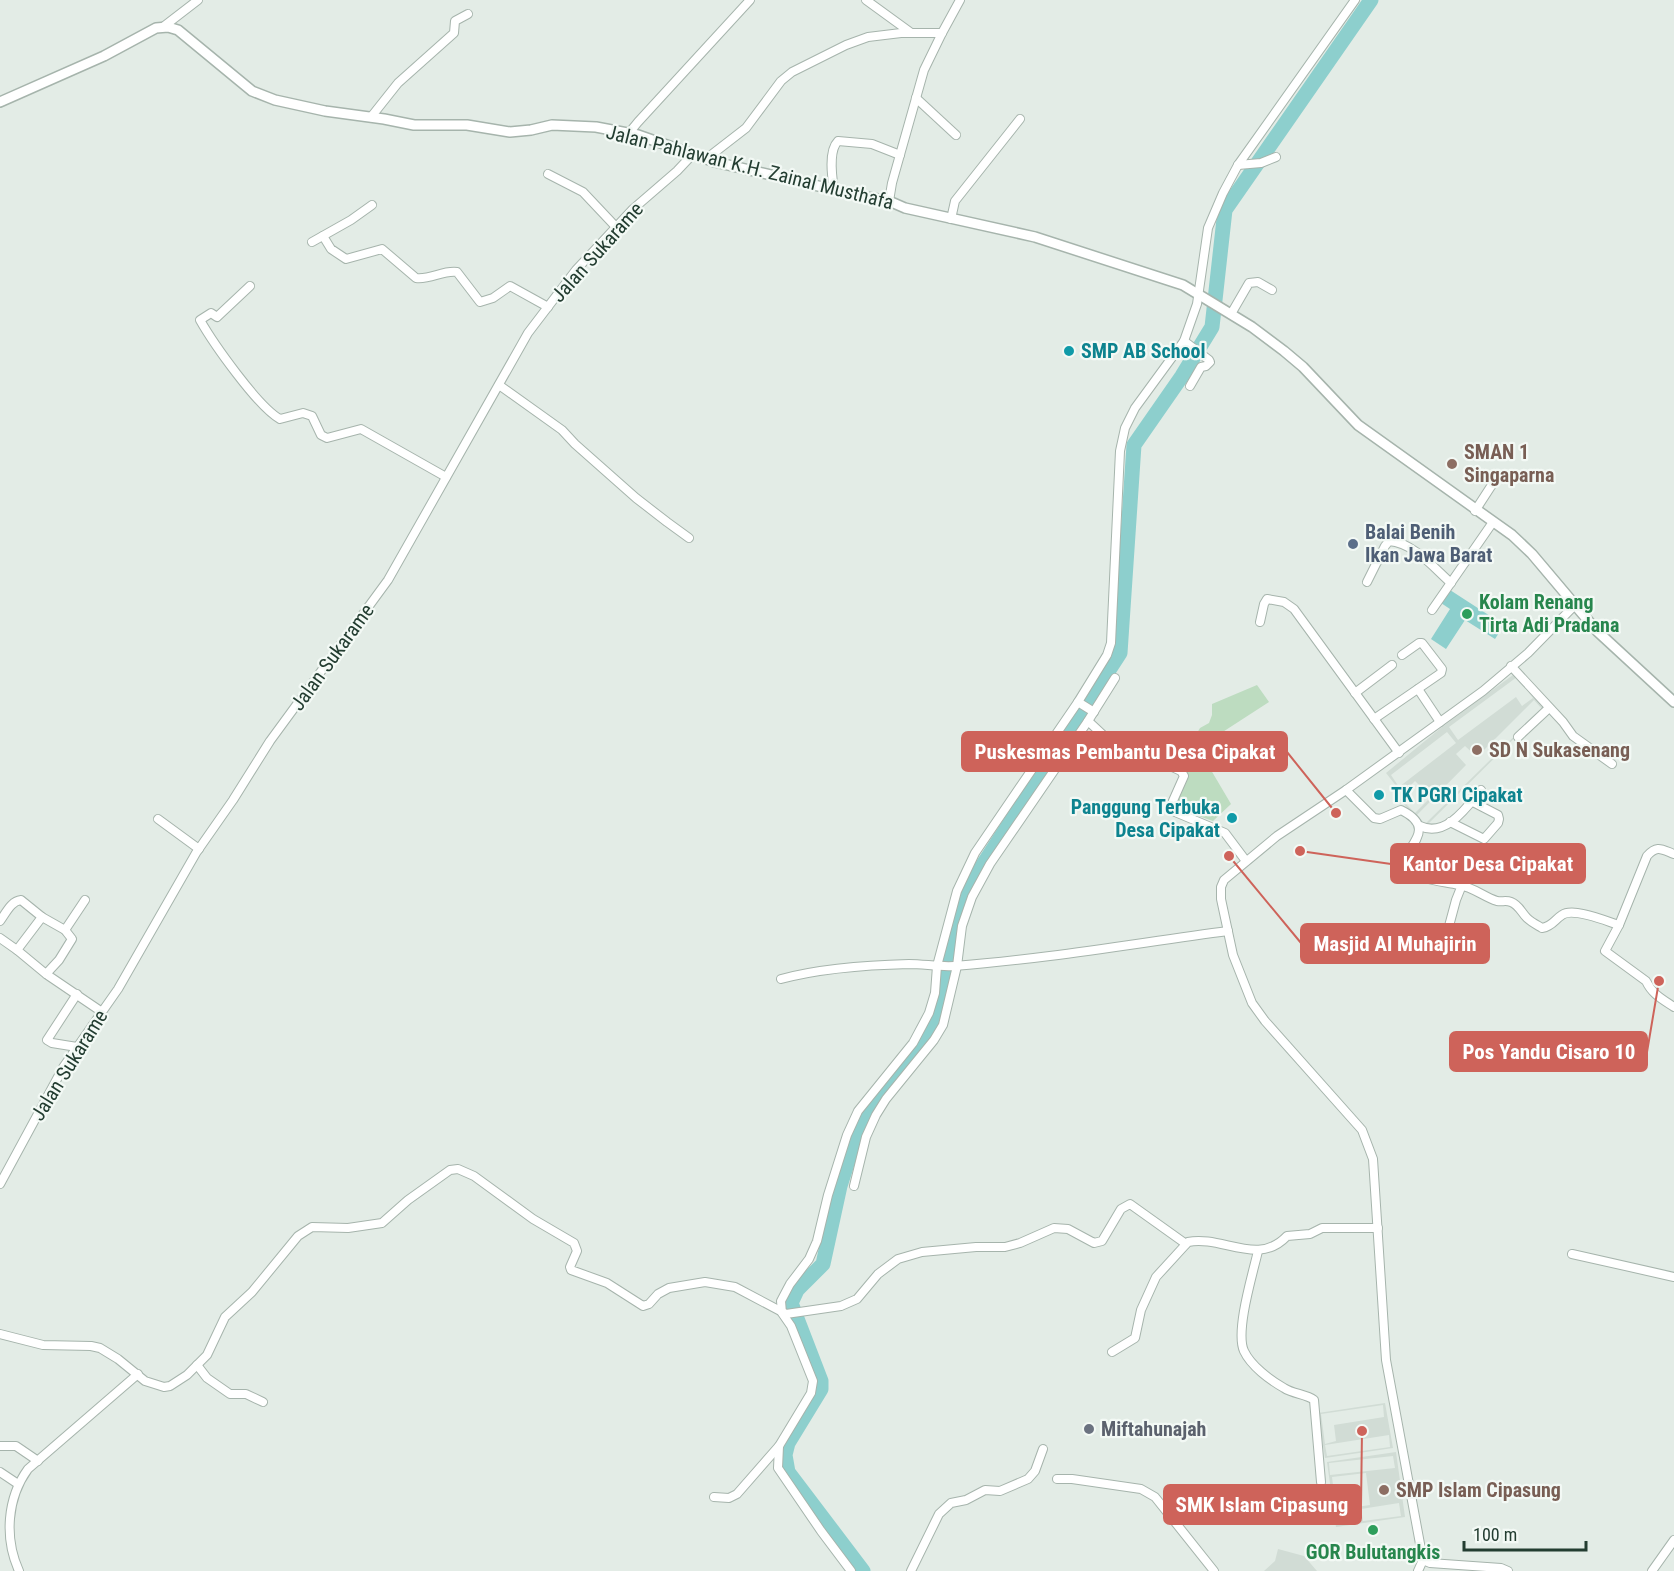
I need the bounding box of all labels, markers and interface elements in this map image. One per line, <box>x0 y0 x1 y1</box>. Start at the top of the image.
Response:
street label: Jalan Pahlawan K.H. Zainal Musthafa <box>604 120 896 214</box>
street label: Jalan Sukarame <box>546 197 648 307</box>
place label: SMP AB School <box>1081 339 1205 363</box>
marker: SMP AB School <box>1062 344 1076 358</box>
place label: SMAN 1 Singaparna <box>1464 440 1554 487</box>
marker: SMAN 1 Singaparna <box>1445 457 1459 471</box>
place label: Balai Benih Ikan Jawa Barat <box>1365 520 1492 567</box>
marker: Balai Benih Ikan Jawa Barat <box>1346 537 1360 551</box>
place label: Kolam Renang Tirta Adi Pradana <box>1479 590 1619 637</box>
street label: Jalan Sukarame <box>285 599 379 715</box>
marker: Kolam Renang Tirta Adi Pradana <box>1460 607 1474 621</box>
callout: Puskesmas Pembantu Desa Cipakat <box>962 732 1287 771</box>
place label: SD N Sukasenang <box>1489 738 1630 762</box>
text: Puskesmas Pembantu Desa Cipakat <box>975 740 1275 764</box>
marker: SD N Sukasenang <box>1470 743 1484 757</box>
place label: TK PGRI Cipakat <box>1391 783 1523 807</box>
marker: TK PGRI Cipakat <box>1372 788 1386 802</box>
place label: Panggung Terbuka Desa Cipakat <box>1071 795 1220 842</box>
marker: Panggung Terbuka Desa Cipakat <box>1225 811 1239 825</box>
callout: Kantor Desa Cipakat <box>1391 844 1585 883</box>
text: Kantor Desa Cipakat <box>1403 852 1573 876</box>
callout: Masjid Al Muhajirin <box>1301 924 1489 963</box>
text: Masjid Al Muhajirin <box>1313 932 1477 956</box>
street label: Jalan Sukarame <box>25 1005 113 1125</box>
callout: Pos Yandu Cisaro 10 <box>1450 1032 1647 1071</box>
text: Pos Yandu Cisaro 10 <box>1463 1040 1635 1064</box>
place label: Miftahunajah <box>1101 1417 1206 1441</box>
marker: Miftahunajah <box>1082 1422 1096 1436</box>
place label: SMP Islam Cipasung <box>1396 1478 1561 1502</box>
marker: SMP Islam Cipasung <box>1377 1483 1391 1497</box>
callout: SMK Islam Cipasung <box>1164 1485 1361 1524</box>
text: SMK Islam Cipasung <box>1176 1493 1348 1517</box>
scale bar <box>1464 1514 1586 1552</box>
marker: GOR Bulutangkis <box>1366 1523 1380 1537</box>
text: 100 m <box>1473 1524 1517 1545</box>
place label: GOR Bulutangkis <box>1306 1540 1440 1564</box>

